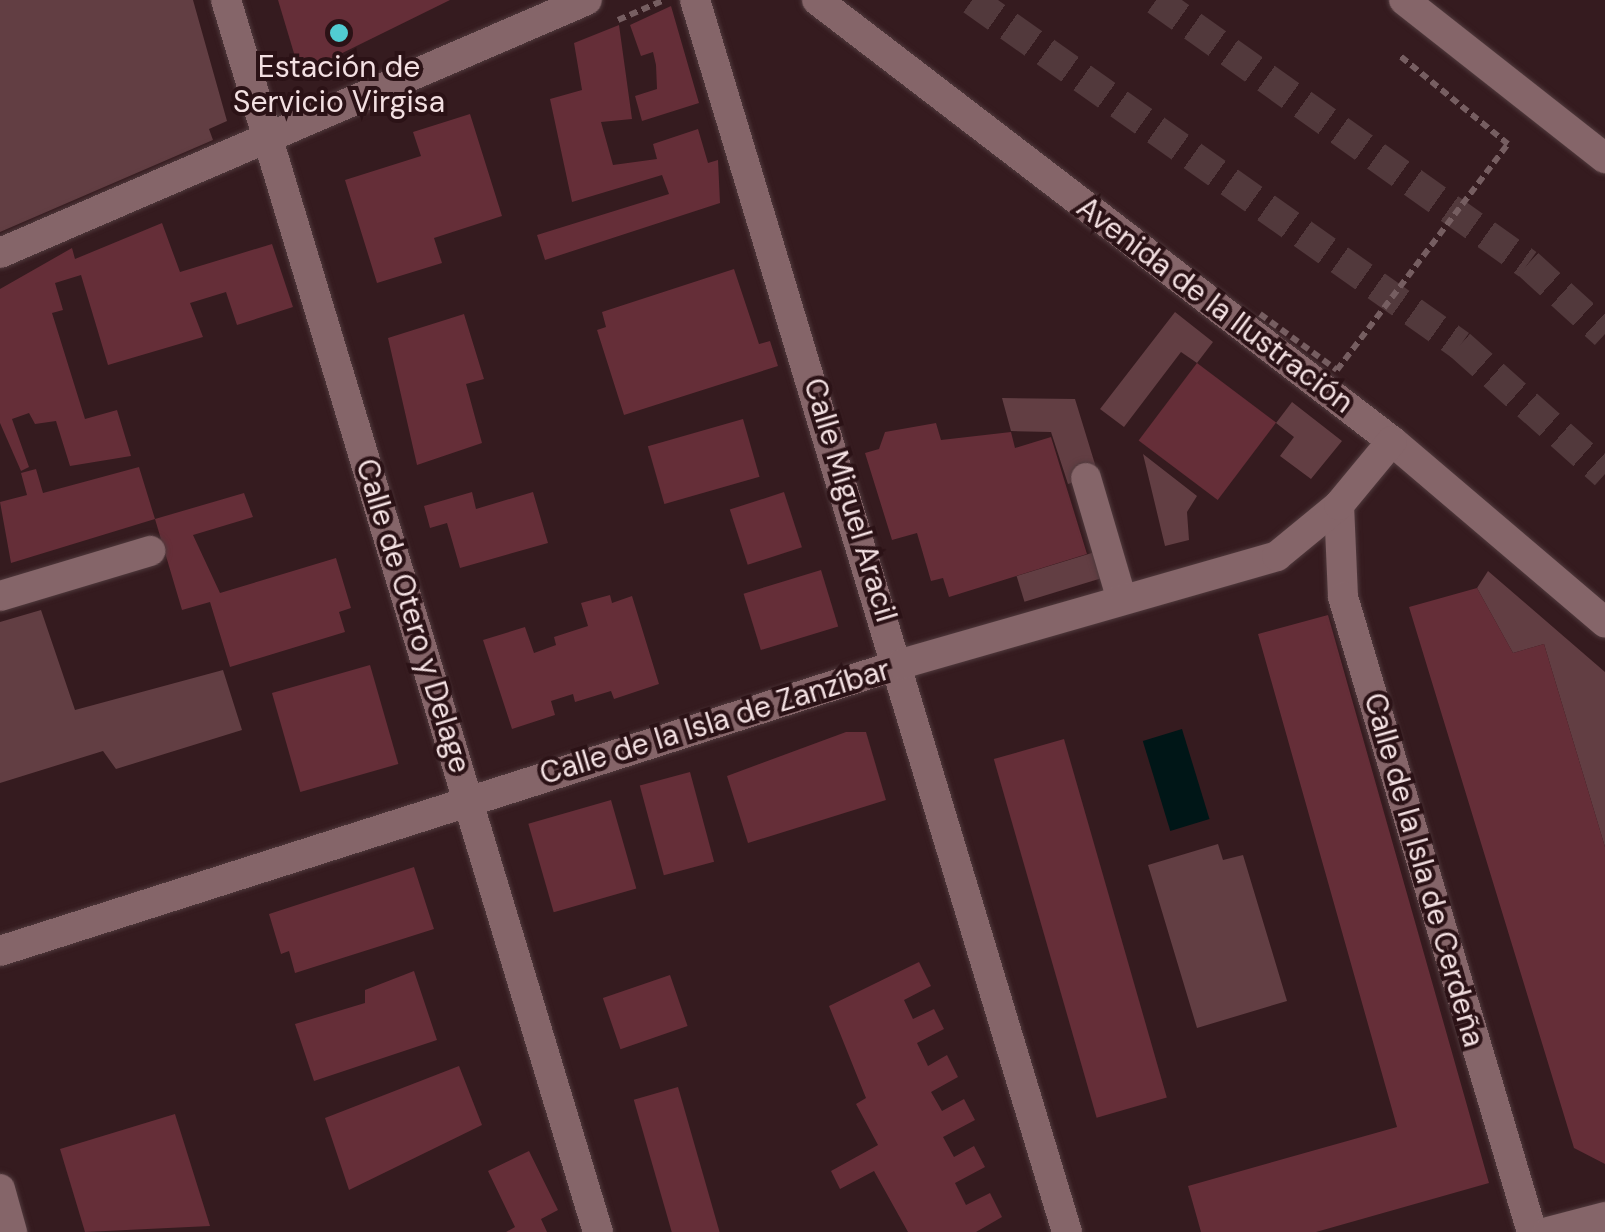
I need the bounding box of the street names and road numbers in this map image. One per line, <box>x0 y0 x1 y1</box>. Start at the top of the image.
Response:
street label: Avenida de la Ilustración <box>1070 189 1360 421</box>
street label: Calle Miguel Aracil <box>796 374 904 626</box>
street label: Calle de Otero y Delage <box>348 455 478 777</box>
street label: Calle de la Isla de Zanzíbar <box>536 652 894 792</box>
street label: Calle de la Isla de Cerdeña <box>1356 689 1492 1051</box>

